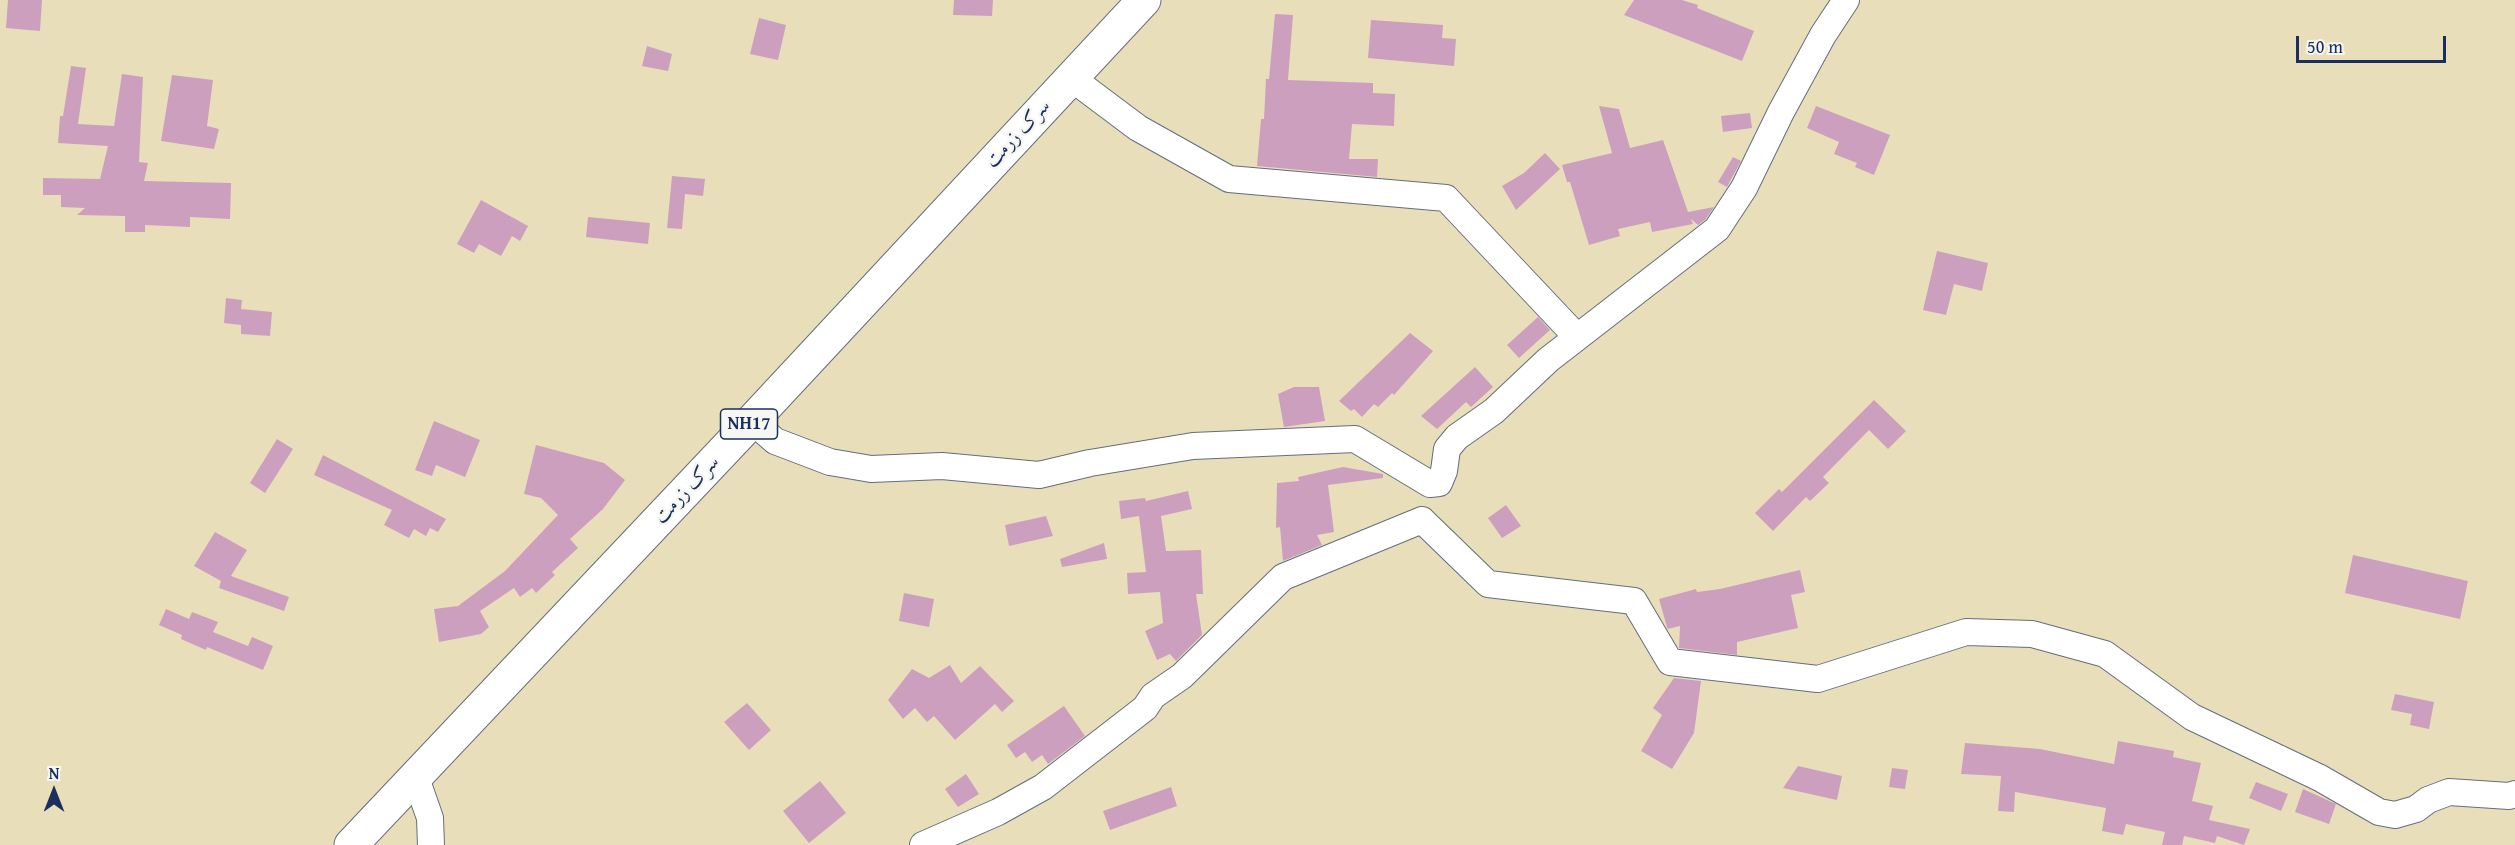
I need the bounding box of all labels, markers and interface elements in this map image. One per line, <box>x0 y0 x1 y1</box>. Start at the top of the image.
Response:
scale bar <box>2299 24 2449 62</box>
text: 50 m <box>2307 33 2343 60</box>
street label: سرک زرمت <box>980 95 1056 173</box>
road number: NH17 <box>720 409 777 439</box>
street label: سرک زرمت <box>649 451 725 529</box>
north arrow <box>24 761 84 821</box>
text: N <box>49 761 59 785</box>

